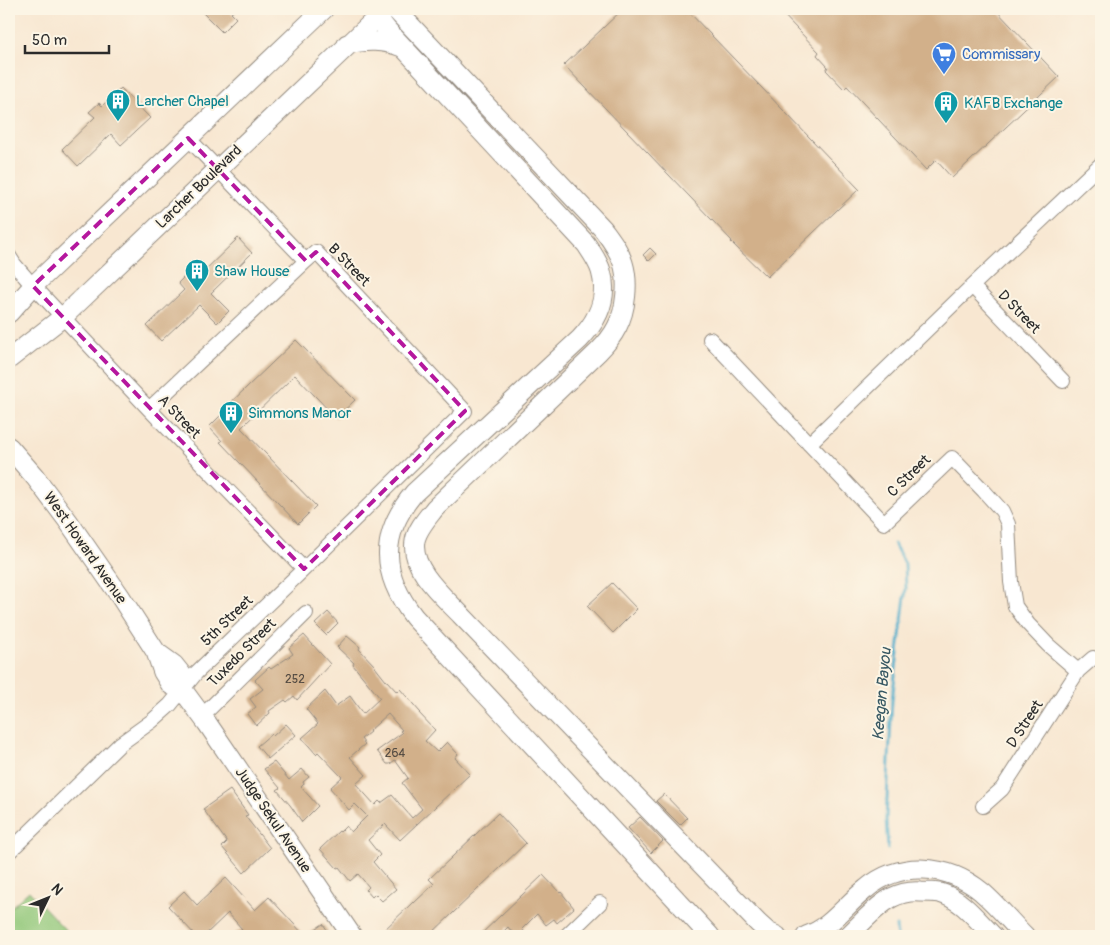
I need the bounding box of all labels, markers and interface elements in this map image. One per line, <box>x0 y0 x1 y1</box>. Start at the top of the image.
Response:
scale bar <box>25 22 109 54</box>
text: 50 m <box>32 31 67 50</box>
supermarket icon: Commissary <box>931 41 957 75</box>
place label: Commissary <box>962 45 1041 64</box>
building icon: Larcher Chapel <box>105 88 131 122</box>
building icon: KAFB Exchange <box>933 90 959 124</box>
place label: Larcher Chapel <box>136 92 229 111</box>
place label: KAFB Exchange <box>964 94 1063 113</box>
street label: Larcher Boulevard <box>152 141 246 233</box>
street label: B Street <box>324 240 375 291</box>
building icon: Shaw House <box>184 258 210 292</box>
place label: Shaw House <box>214 262 290 281</box>
street label: D Street <box>994 286 1045 338</box>
street label: A Street <box>154 391 205 444</box>
building icon: Simmons Manor <box>218 400 244 434</box>
place label: Simmons Manor <box>248 404 352 423</box>
street label: C Street <box>883 450 935 501</box>
street label: West Howard Avenue <box>39 488 131 608</box>
street label: 5th Street <box>197 591 258 650</box>
street label: Tuxedo Street <box>204 614 281 691</box>
water label: Keegan Bayou <box>868 646 896 741</box>
house number: 252 <box>285 672 305 687</box>
street label: D Street <box>1003 696 1048 752</box>
house number: 264 <box>385 746 405 761</box>
street label: Judge Sekul Avenue <box>231 764 316 877</box>
north arrow <box>22 872 72 922</box>
text: N <box>48 880 67 899</box>

